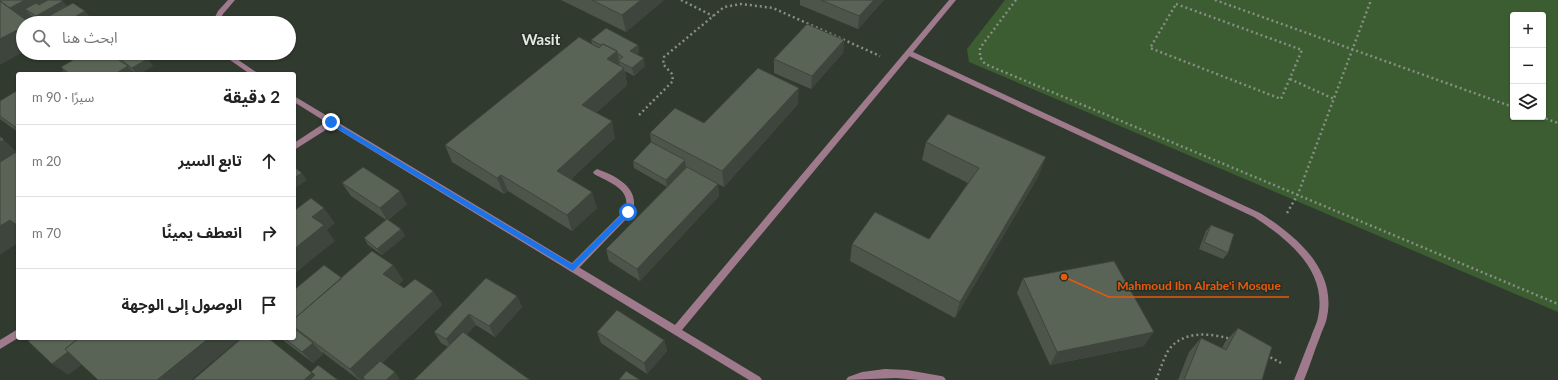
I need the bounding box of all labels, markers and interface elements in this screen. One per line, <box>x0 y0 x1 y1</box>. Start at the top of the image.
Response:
map controls <box>1510 12 1546 120</box>
button: + <box>1510 12 1546 48</box>
search box <box>16 16 296 60</box>
icon: search <box>30 27 52 49</box>
text: ابحث هنا <box>62 28 118 46</box>
district label: Wasit <box>522 30 561 48</box>
button: − <box>1510 48 1546 84</box>
button: layers <box>1510 84 1546 120</box>
text: 2 دقيقة <box>223 86 280 107</box>
text: سيرًا · 90 m <box>32 89 94 105</box>
route end <box>322 113 340 131</box>
icon: ahead <box>258 150 280 172</box>
text: تابع السير <box>178 151 242 169</box>
text: 20 m <box>32 153 61 169</box>
route start <box>619 203 637 221</box>
icon: right <box>258 222 280 244</box>
text: انعطف يمينًا <box>162 223 242 241</box>
text: 70 m <box>32 225 61 241</box>
callout: Mahmoud Ibn Alrabe'i Mosque <box>1109 273 1289 297</box>
text: Mahmoud Ibn Alrabe'i Mosque <box>1117 278 1281 293</box>
icon: arrive <box>258 294 280 316</box>
text: الوصول إلى الوجهة <box>121 295 242 313</box>

